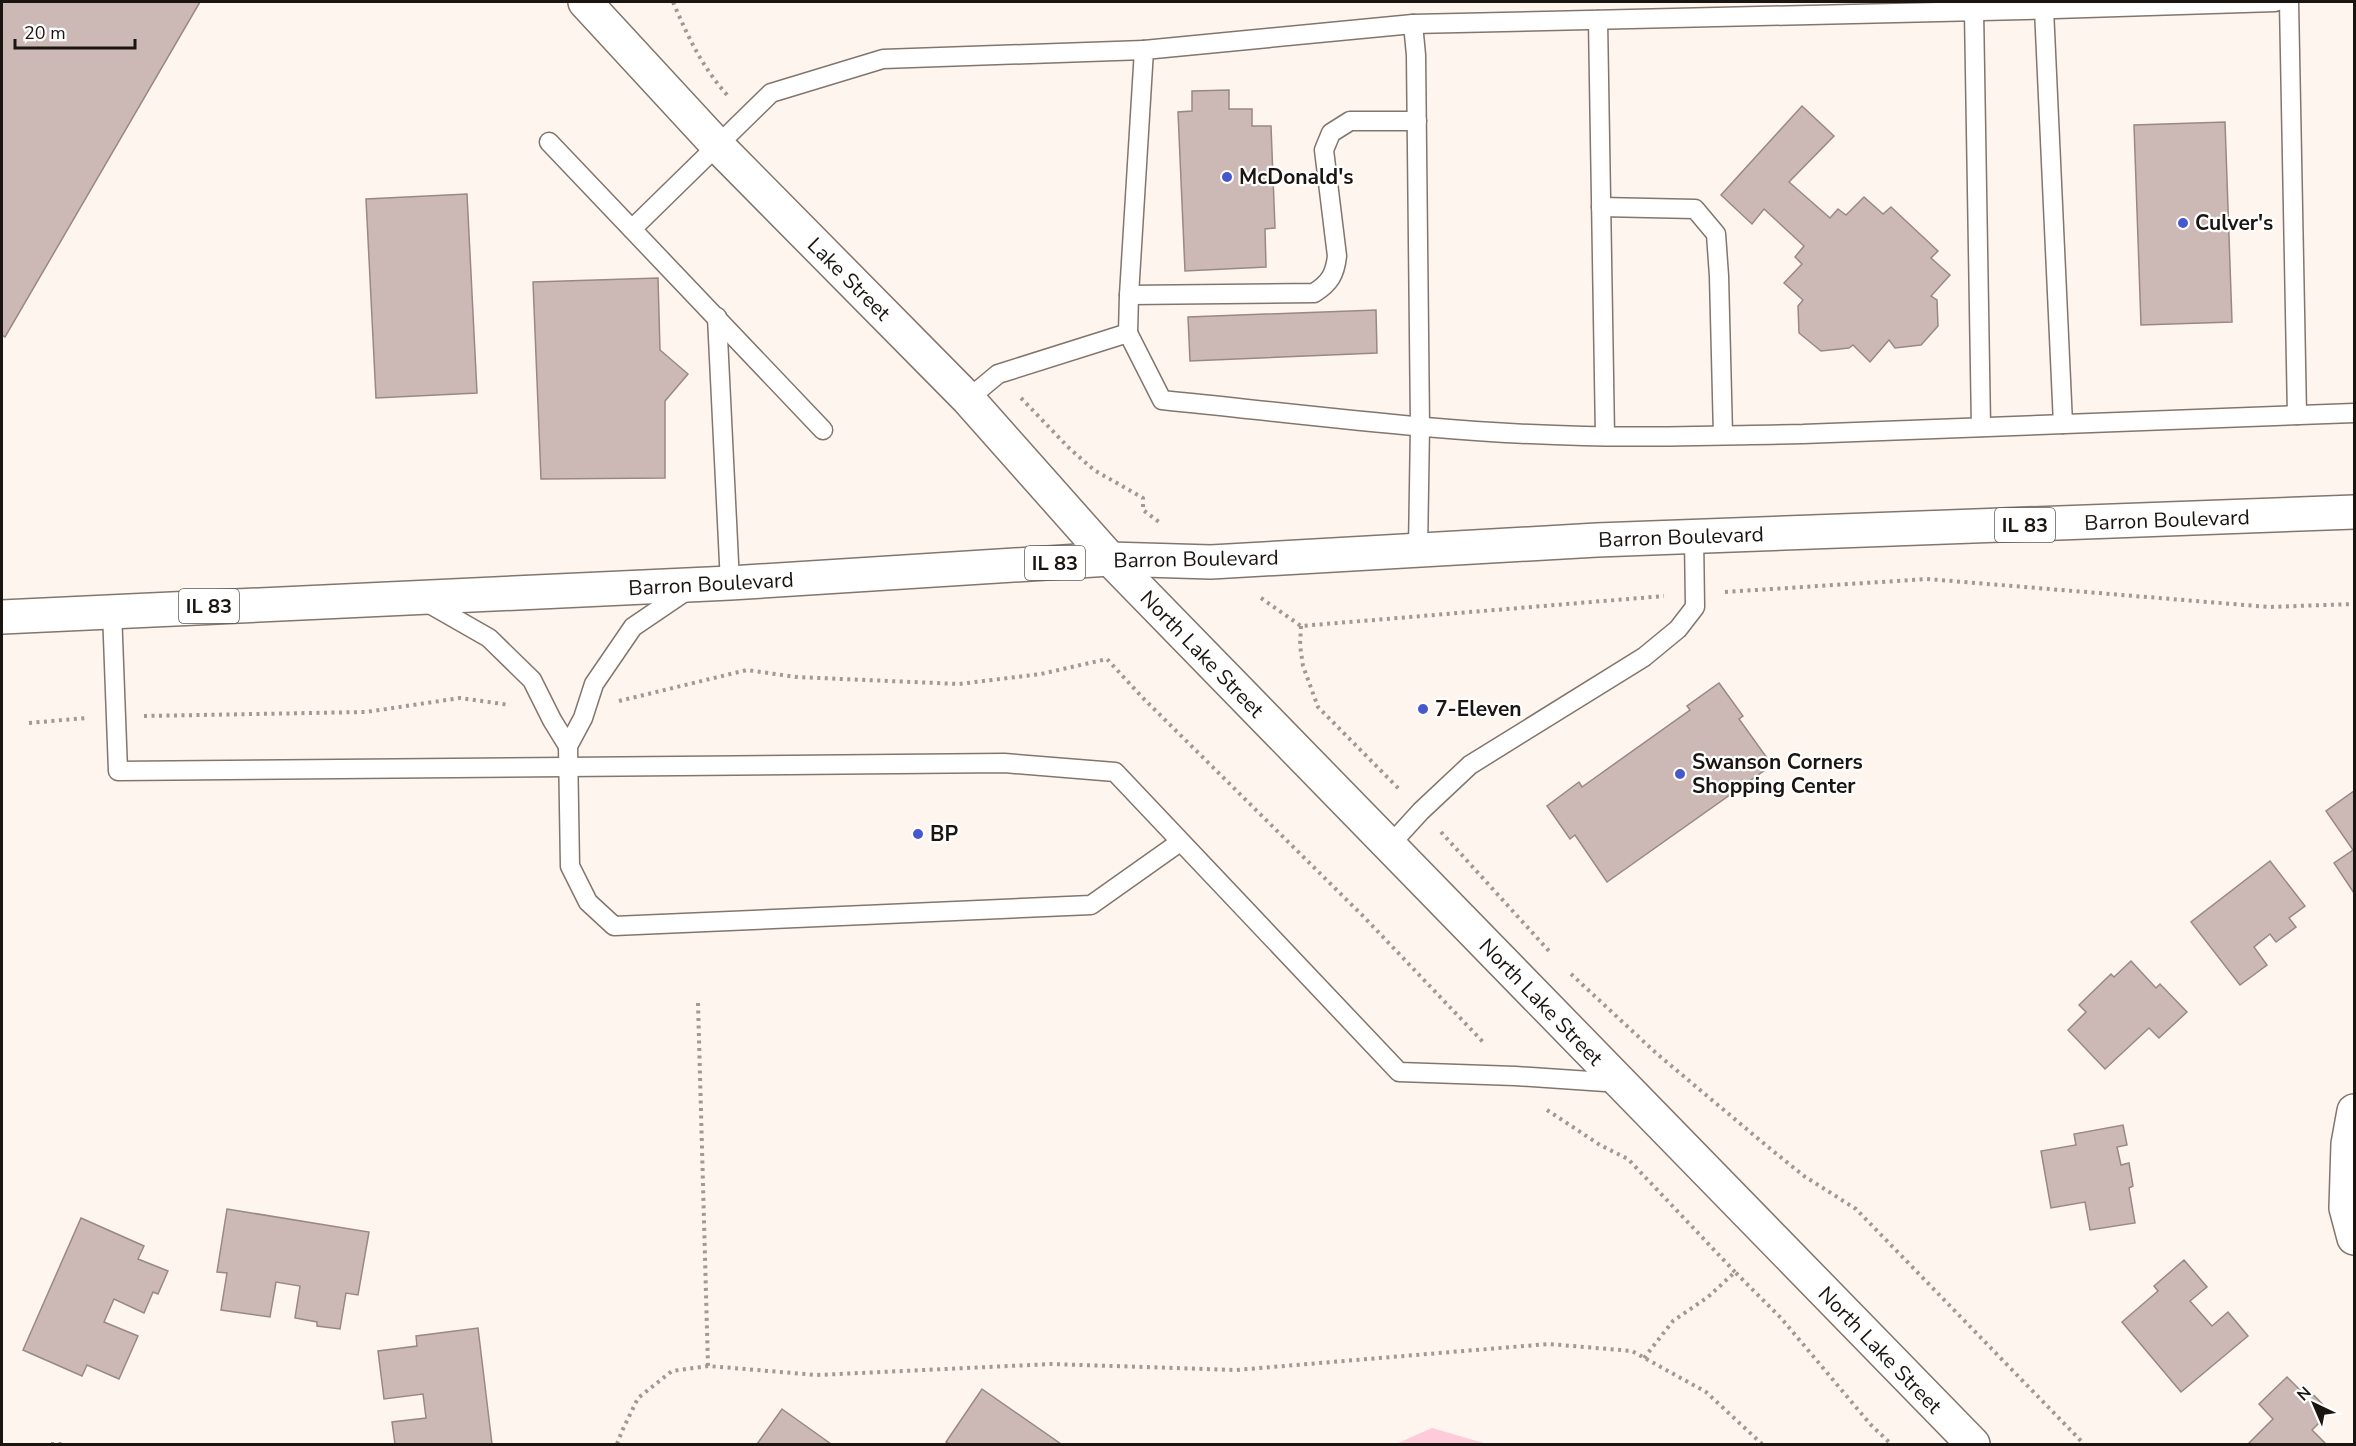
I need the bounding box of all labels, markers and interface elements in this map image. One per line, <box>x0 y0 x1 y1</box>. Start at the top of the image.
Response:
scale bar <box>15 12 135 50</box>
text: 20 m <box>24 21 66 45</box>
place label: McDonald's <box>1239 163 1354 191</box>
marker: McDonald's <box>1220 170 1234 184</box>
place label: Culver's <box>2195 209 2273 237</box>
marker: Culver's <box>2176 216 2190 230</box>
street label: Lake Street <box>801 231 897 327</box>
street label: Barron Boulevard <box>2084 503 2250 537</box>
road number: IL 83 <box>1995 508 2055 542</box>
street label: Barron Boulevard <box>1598 520 1764 554</box>
street label: Barron Boulevard <box>1113 544 1279 574</box>
road number: IL 83 <box>1025 546 1085 580</box>
street label: Barron Boulevard <box>628 566 794 602</box>
street label: North Lake Street <box>1134 584 1270 724</box>
road number: IL 83 <box>179 589 239 623</box>
place label: 7-Eleven <box>1435 695 1522 723</box>
marker: 7-Eleven <box>1416 702 1430 716</box>
place label: Swanson Corners Shopping Center <box>1692 748 1863 800</box>
marker: Swanson Corners Shopping Center <box>1673 767 1687 781</box>
place label: BP <box>930 820 958 848</box>
marker: BP <box>911 827 925 841</box>
street label: North Lake Street <box>1473 932 1609 1072</box>
street label: North Lake Street <box>1812 1280 1948 1420</box>
north arrow <box>2284 1374 2344 1434</box>
text: N <box>2292 1382 2316 1406</box>

